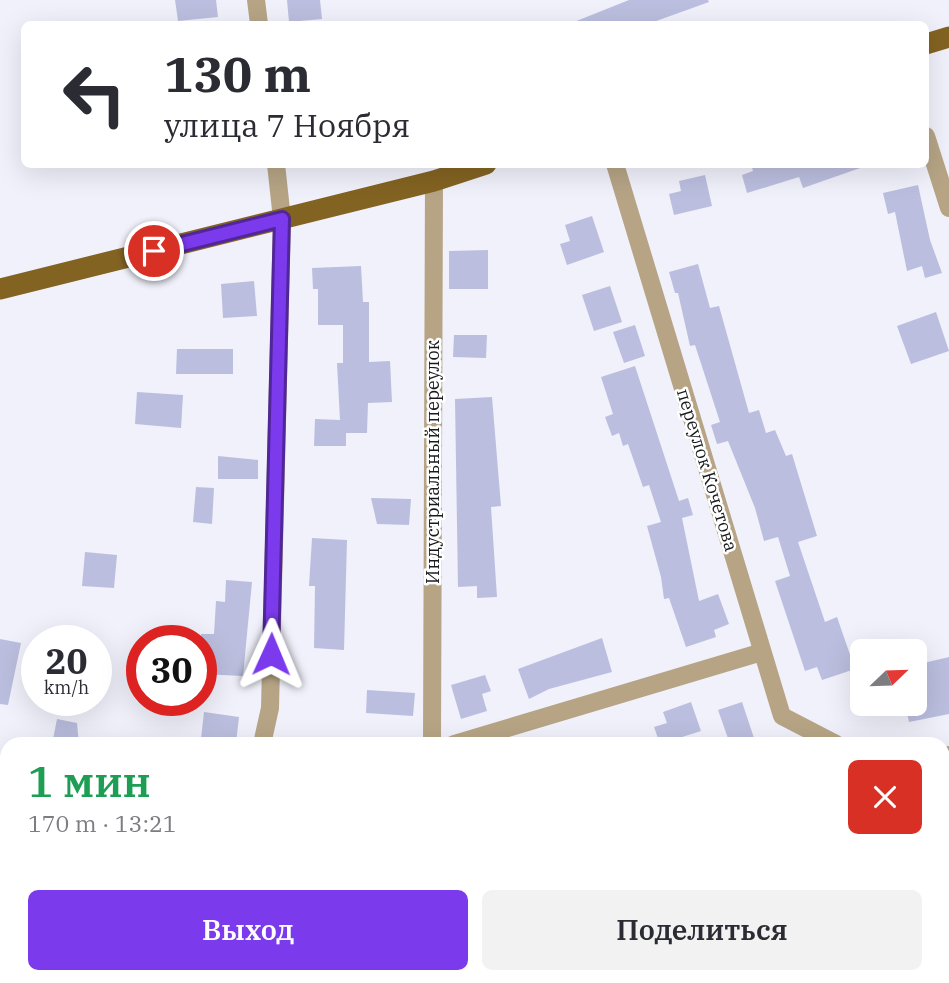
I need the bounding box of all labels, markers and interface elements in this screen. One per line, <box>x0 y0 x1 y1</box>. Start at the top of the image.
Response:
text: 130 m <box>164 42 311 105</box>
icon: left <box>49 49 140 140</box>
text: улица 7 Ноября <box>164 104 410 146</box>
pin <box>124 221 184 281</box>
icon: arrive <box>135 232 173 270</box>
street label: Индустриальный переулок <box>421 339 444 584</box>
street label: переулок Кочетова <box>672 386 743 554</box>
position arrow <box>234 617 308 691</box>
speed limit sign: 30 <box>126 625 217 716</box>
text: 20 <box>45 638 88 684</box>
north arrow <box>850 639 928 716</box>
map controls <box>850 639 927 716</box>
text: km/h <box>44 676 89 699</box>
text: 1 мин <box>28 754 151 809</box>
button: close <box>848 760 922 834</box>
text: 170 m · 13:21 <box>28 808 177 838</box>
button: Выход <box>28 890 468 970</box>
button: Поделиться <box>482 890 922 970</box>

